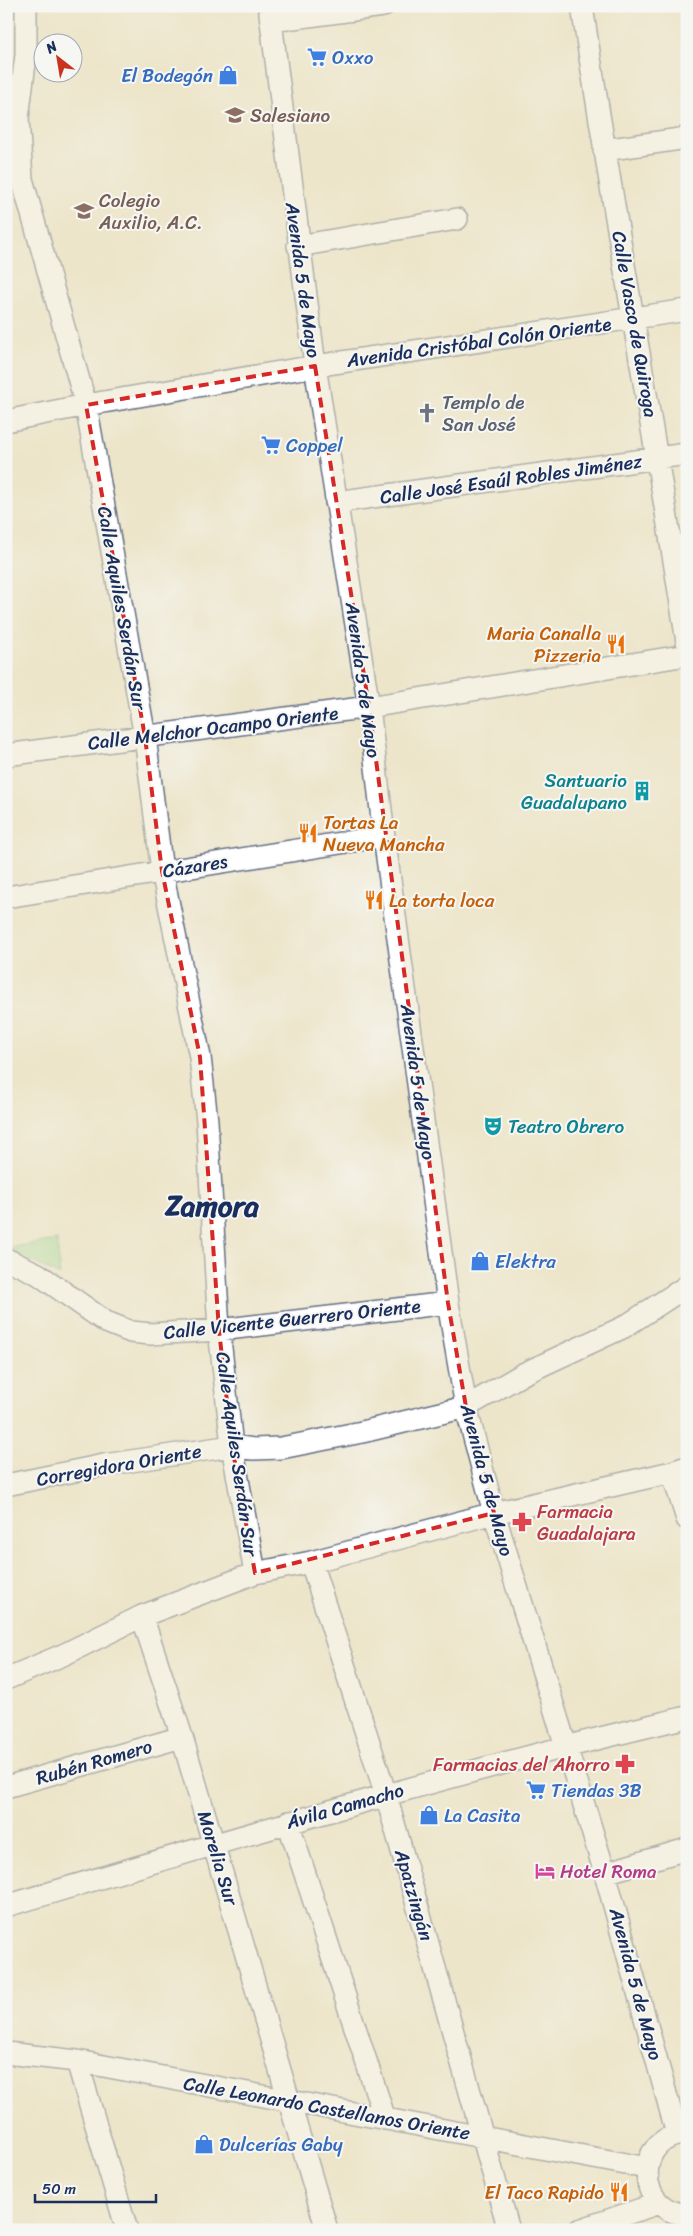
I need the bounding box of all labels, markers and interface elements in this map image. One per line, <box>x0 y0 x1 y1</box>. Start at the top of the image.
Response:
north arrow <box>32 32 82 82</box>
text: N <box>40 34 62 61</box>
place label: Oxxo <box>332 41 374 74</box>
supermarket icon: Oxxo <box>306 46 328 68</box>
place label: El Bodegón <box>121 59 213 92</box>
shop icon: El Bodegón <box>217 64 239 86</box>
place label: Salesiano <box>250 99 330 132</box>
school or university icon: Salesiano <box>224 104 246 126</box>
place label: Colegio Auxilio, A.C. <box>98 184 203 239</box>
street label: Avenida 5 de Mayo <box>276 199 330 360</box>
school or university icon: Colegio Auxilio, A.C. <box>73 200 95 222</box>
street label: Calle Vasco de Quiroga <box>602 228 668 420</box>
street label: Avenida Cristóbal Colón Oriente <box>344 307 613 377</box>
place label: Templo de San José <box>442 386 524 441</box>
church icon: Templo de San José <box>416 402 438 424</box>
place label: Coppel <box>286 429 343 462</box>
supermarket icon: Coppel <box>260 434 282 456</box>
street label: Calle José Esaúl Robles Jiménez <box>378 444 645 514</box>
street label: Calle Aquiles Serdán Sur <box>88 503 156 714</box>
street label: Avenida 5 de Mayo <box>336 599 390 760</box>
place label: Maria Canalla Pizzeria <box>487 617 601 672</box>
restaurant icon: Maria Canalla Pizzeria <box>605 633 627 655</box>
street label: Calle Melchor Ocampo Oriente <box>86 696 340 760</box>
place label: Santuario Guadalupano <box>521 764 627 819</box>
building icon: Santuario Guadalupano <box>631 780 653 802</box>
place label: Tortas La Nueva Mancha <box>323 806 445 861</box>
restaurant icon: Tortas La Nueva Mancha <box>297 822 319 844</box>
street label: Cázares <box>160 845 230 887</box>
place label: La torta loca <box>389 884 495 917</box>
restaurant icon: La torta loca <box>363 889 385 911</box>
street label: Avenida 5 de Mayo <box>391 1001 445 1162</box>
place label: Teatro Obrero <box>508 1110 624 1143</box>
theatre icon: Teatro Obrero <box>482 1115 504 1137</box>
district label: Zamora <box>164 1181 259 1232</box>
place label: Elektra <box>495 1245 556 1278</box>
shop icon: Elektra <box>469 1250 491 1272</box>
street label: Calle Vicente Guerrero Oriente <box>162 1289 422 1349</box>
street label: Calle Aquiles Serdán Sur <box>206 1349 268 1560</box>
street label: Avenida 5 de Mayo <box>451 1399 523 1560</box>
street label: Corregidora Oriente <box>34 1434 204 1496</box>
place label: Farmacia Guadalajara <box>537 1495 636 1550</box>
pharmacy icon: Farmacia Guadalajara <box>511 1511 533 1533</box>
street label: Rubén Romero <box>32 1730 156 1794</box>
place label: Farmacias del Ahorro <box>433 1748 610 1781</box>
pharmacy icon: Farmacias del Ahorro <box>614 1753 636 1775</box>
street label: Ávila Camacho <box>281 1773 408 1839</box>
place label: Tiendas 3B <box>551 1774 642 1807</box>
supermarket icon: Tiendas 3B <box>525 1779 547 1801</box>
place label: La Casita <box>444 1799 521 1832</box>
shop icon: La Casita <box>418 1804 440 1826</box>
street label: Morelia Sur <box>188 1806 248 1911</box>
street label: Apatzingán <box>385 1844 443 1945</box>
place label: Hotel Roma <box>560 1855 657 1888</box>
hotel icon: Hotel Roma <box>534 1860 556 1882</box>
street label: Avenida 5 de Mayo <box>600 1903 672 2064</box>
street label: Calle Leonardo Castellanos Oriente <box>181 2067 473 2150</box>
place label: Dulcerías Gaby <box>219 2128 343 2161</box>
shop icon: Dulcerías Gaby <box>193 2133 215 2155</box>
scale bar <box>35 2171 156 2203</box>
text: 50 m <box>42 2176 77 2202</box>
place label: El Taco Rapido <box>485 2176 604 2209</box>
restaurant icon: El Taco Rapido <box>608 2181 630 2203</box>

